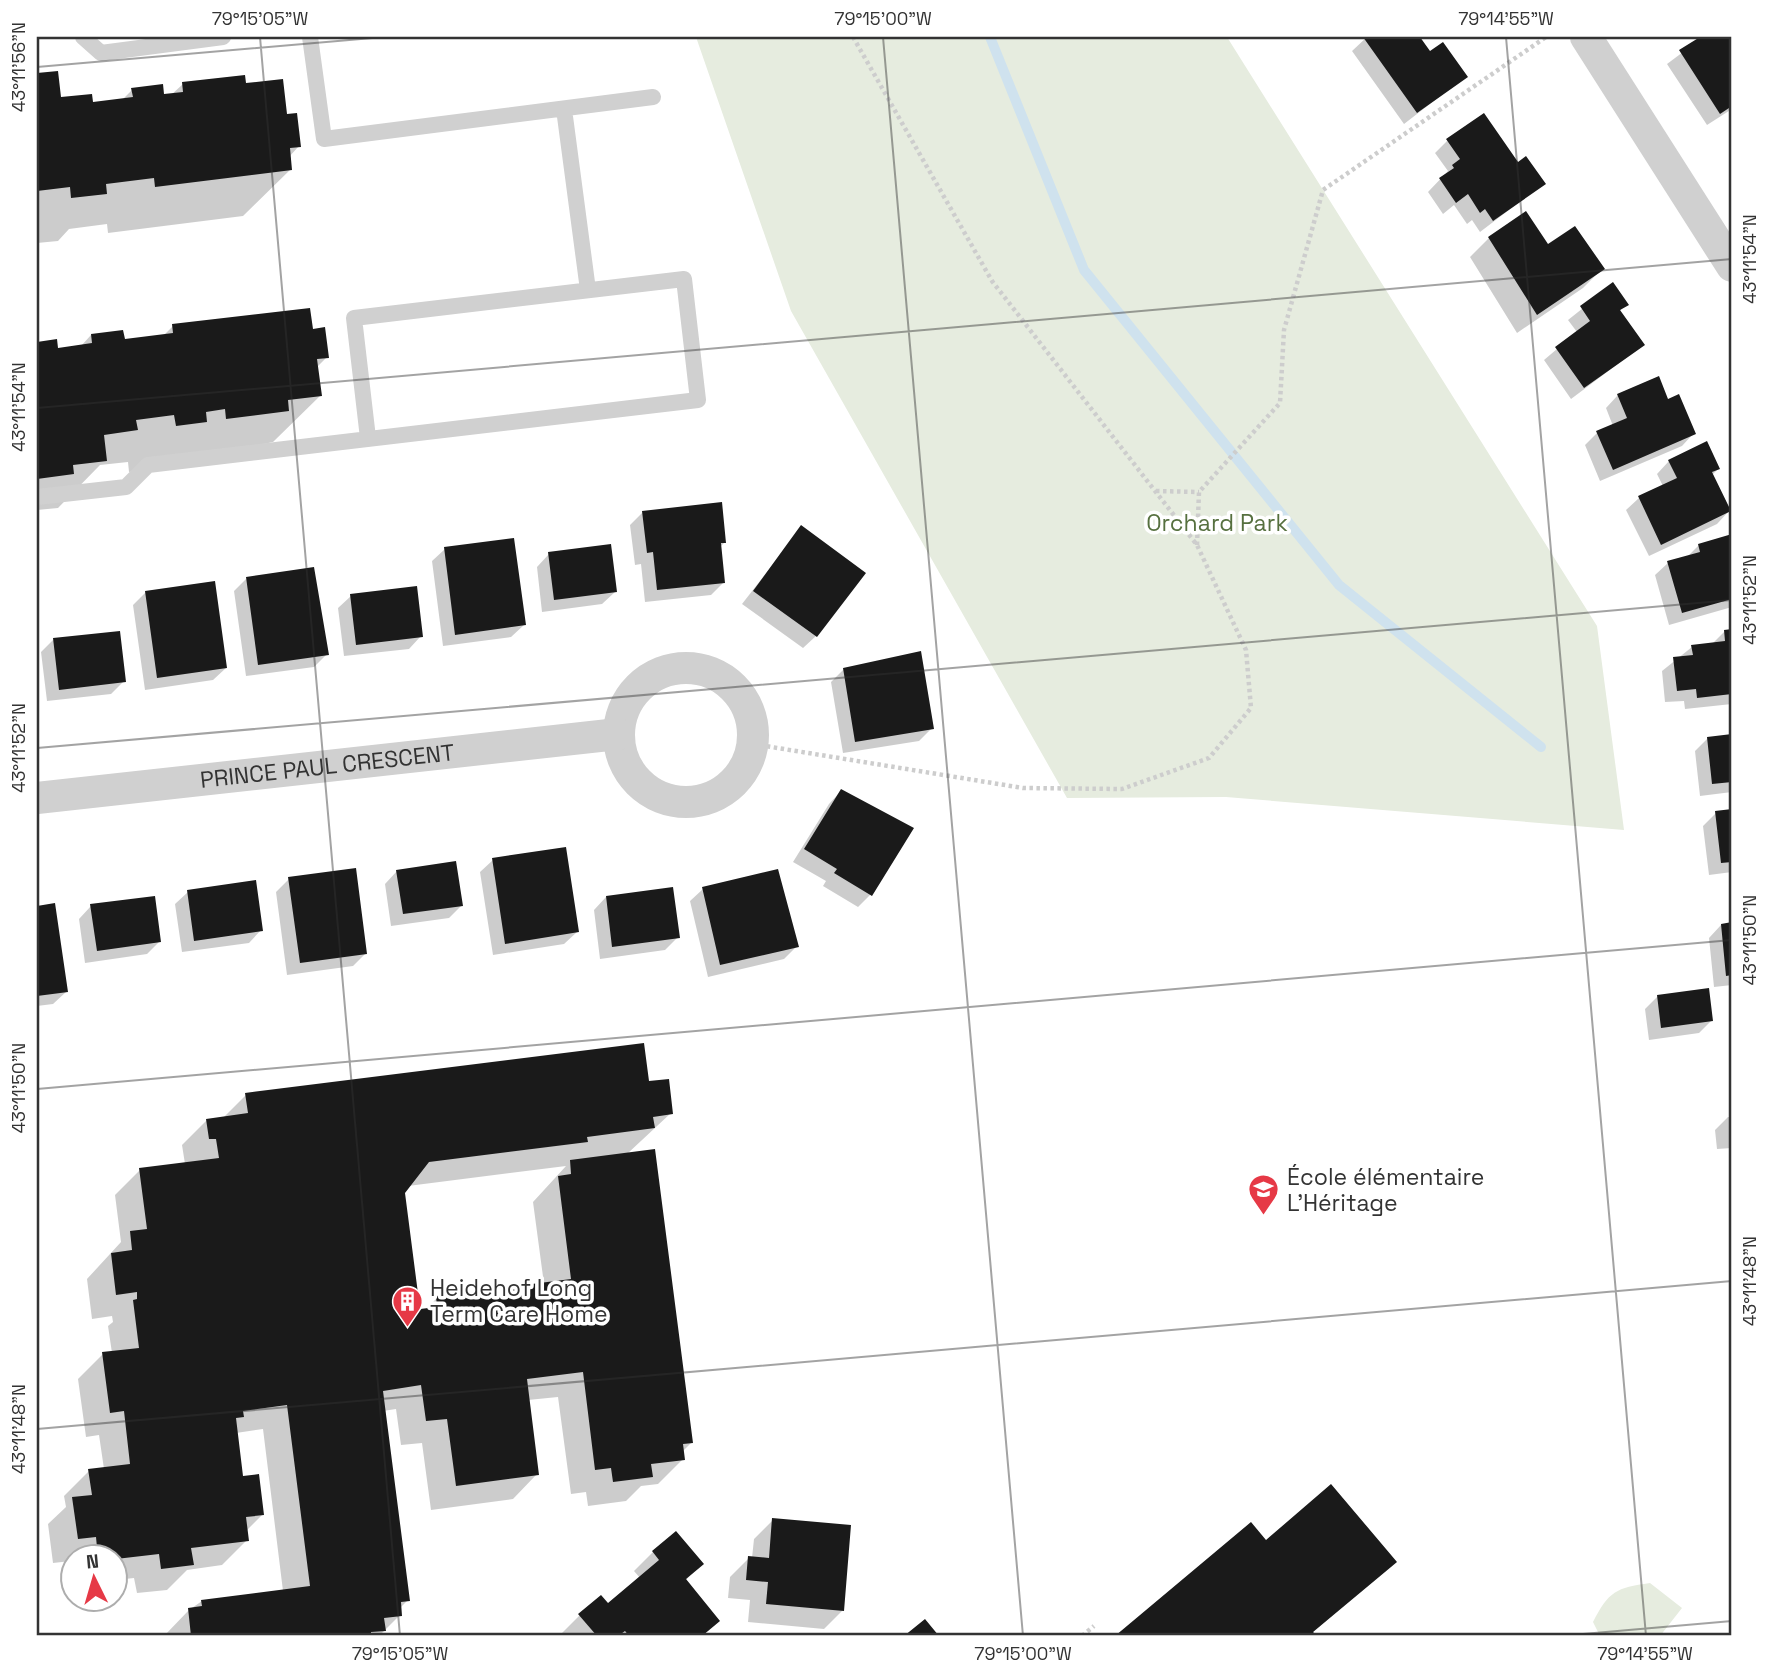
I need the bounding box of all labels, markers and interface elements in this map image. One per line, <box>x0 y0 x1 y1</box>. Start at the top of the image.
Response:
text: 79°15'05"W <box>212 7 309 30</box>
text: 79°15'00"W <box>834 7 932 30</box>
text: 79°14'55"W <box>1458 7 1554 30</box>
text: 43°11'56"N <box>7 22 30 112</box>
text: 43°11'54"N <box>1738 214 1761 304</box>
text: 43°11'54"N <box>7 362 30 452</box>
park label: Orchard Park <box>1146 508 1288 538</box>
text: 43°11'52"N <box>1738 555 1761 645</box>
text: 43°11'52"N <box>7 703 30 793</box>
street label: PRINCE PAUL CRESCENT <box>198 737 456 795</box>
text: 43°11'50"N <box>1738 895 1761 985</box>
text: 43°11'50"N <box>7 1043 30 1133</box>
place label: École élémentaire L'Héritage <box>1287 1162 1484 1218</box>
school or university icon: École élémentaire L'Héritage <box>1247 1173 1281 1217</box>
text: 43°11'48"N <box>1738 1236 1761 1326</box>
place label: Heidehof Long Term Care Home <box>430 1273 608 1329</box>
building icon: Heidehof Long Term Care Home <box>390 1284 424 1328</box>
text: 43°11'48"N <box>7 1384 30 1474</box>
north arrow <box>60 1544 130 1614</box>
text: N <box>85 1549 100 1575</box>
text: 79°15'05"W <box>352 1642 449 1665</box>
text: 79°15'00"W <box>974 1642 1072 1665</box>
text: 79°14'55"W <box>1597 1642 1693 1665</box>

